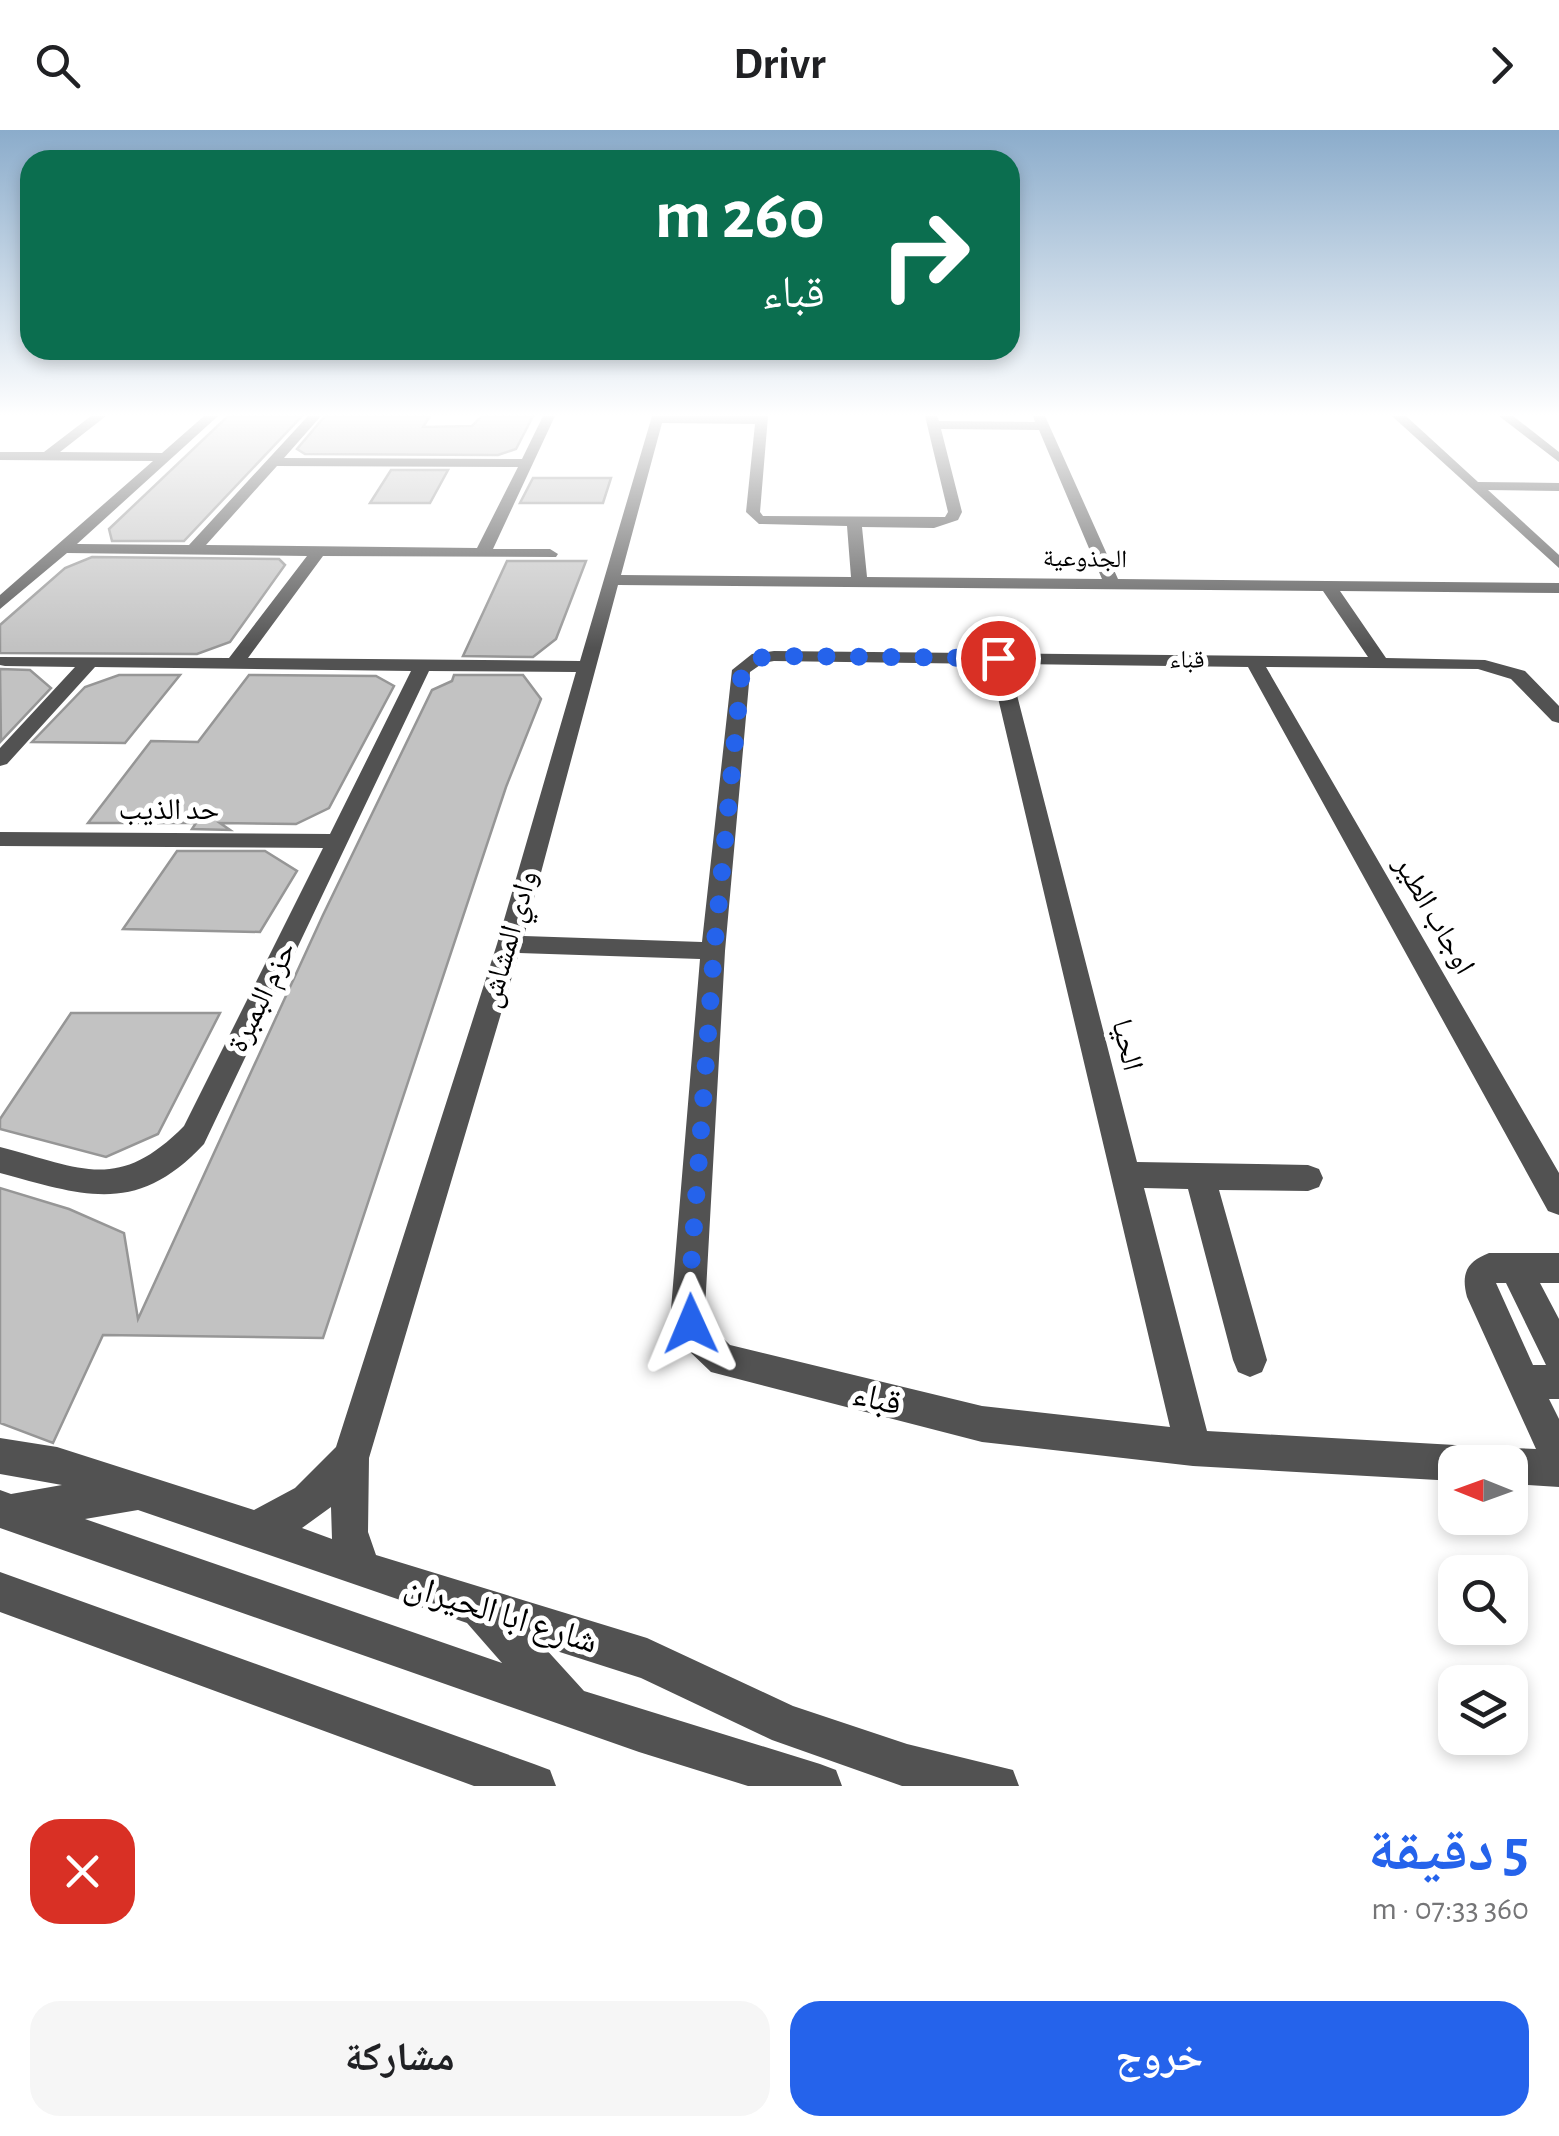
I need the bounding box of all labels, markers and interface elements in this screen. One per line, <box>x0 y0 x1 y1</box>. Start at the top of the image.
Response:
icon: search <box>30 38 85 93</box>
icon: forward <box>1474 38 1529 93</box>
text: Drivr <box>733 42 826 87</box>
text: 260 m <box>655 181 825 251</box>
icon: right <box>860 190 990 320</box>
text: قباء <box>762 271 825 316</box>
street label: الجذوعية <box>1043 546 1127 573</box>
pin <box>956 616 1041 701</box>
icon: arrive <box>971 631 1026 686</box>
street label: قباء <box>1169 647 1205 674</box>
street label: حد الذيب <box>119 795 219 826</box>
street label: اوجاب الطير <box>1387 850 1480 980</box>
street label: وادي المشاش <box>475 867 550 1013</box>
street label: حزم البمبرة <box>223 937 304 1058</box>
street label: الحيا <box>1106 1016 1148 1074</box>
position arrow <box>639 1272 743 1376</box>
street label: قباء <box>849 1376 905 1423</box>
north arrow <box>1438 1445 1528 1535</box>
map controls <box>1438 1445 1528 1755</box>
button: search <box>1438 1555 1528 1645</box>
street label: شارع ابا الحيران <box>400 1568 602 1663</box>
button: layers <box>1438 1665 1528 1755</box>
button: close <box>30 1819 135 1924</box>
text: 5 دقيقة <box>1368 1822 1529 1882</box>
text: 360 m · 07:33 <box>1371 1893 1529 1925</box>
button: مشاركة <box>30 2001 770 2116</box>
button: خروج <box>790 2001 1529 2116</box>

